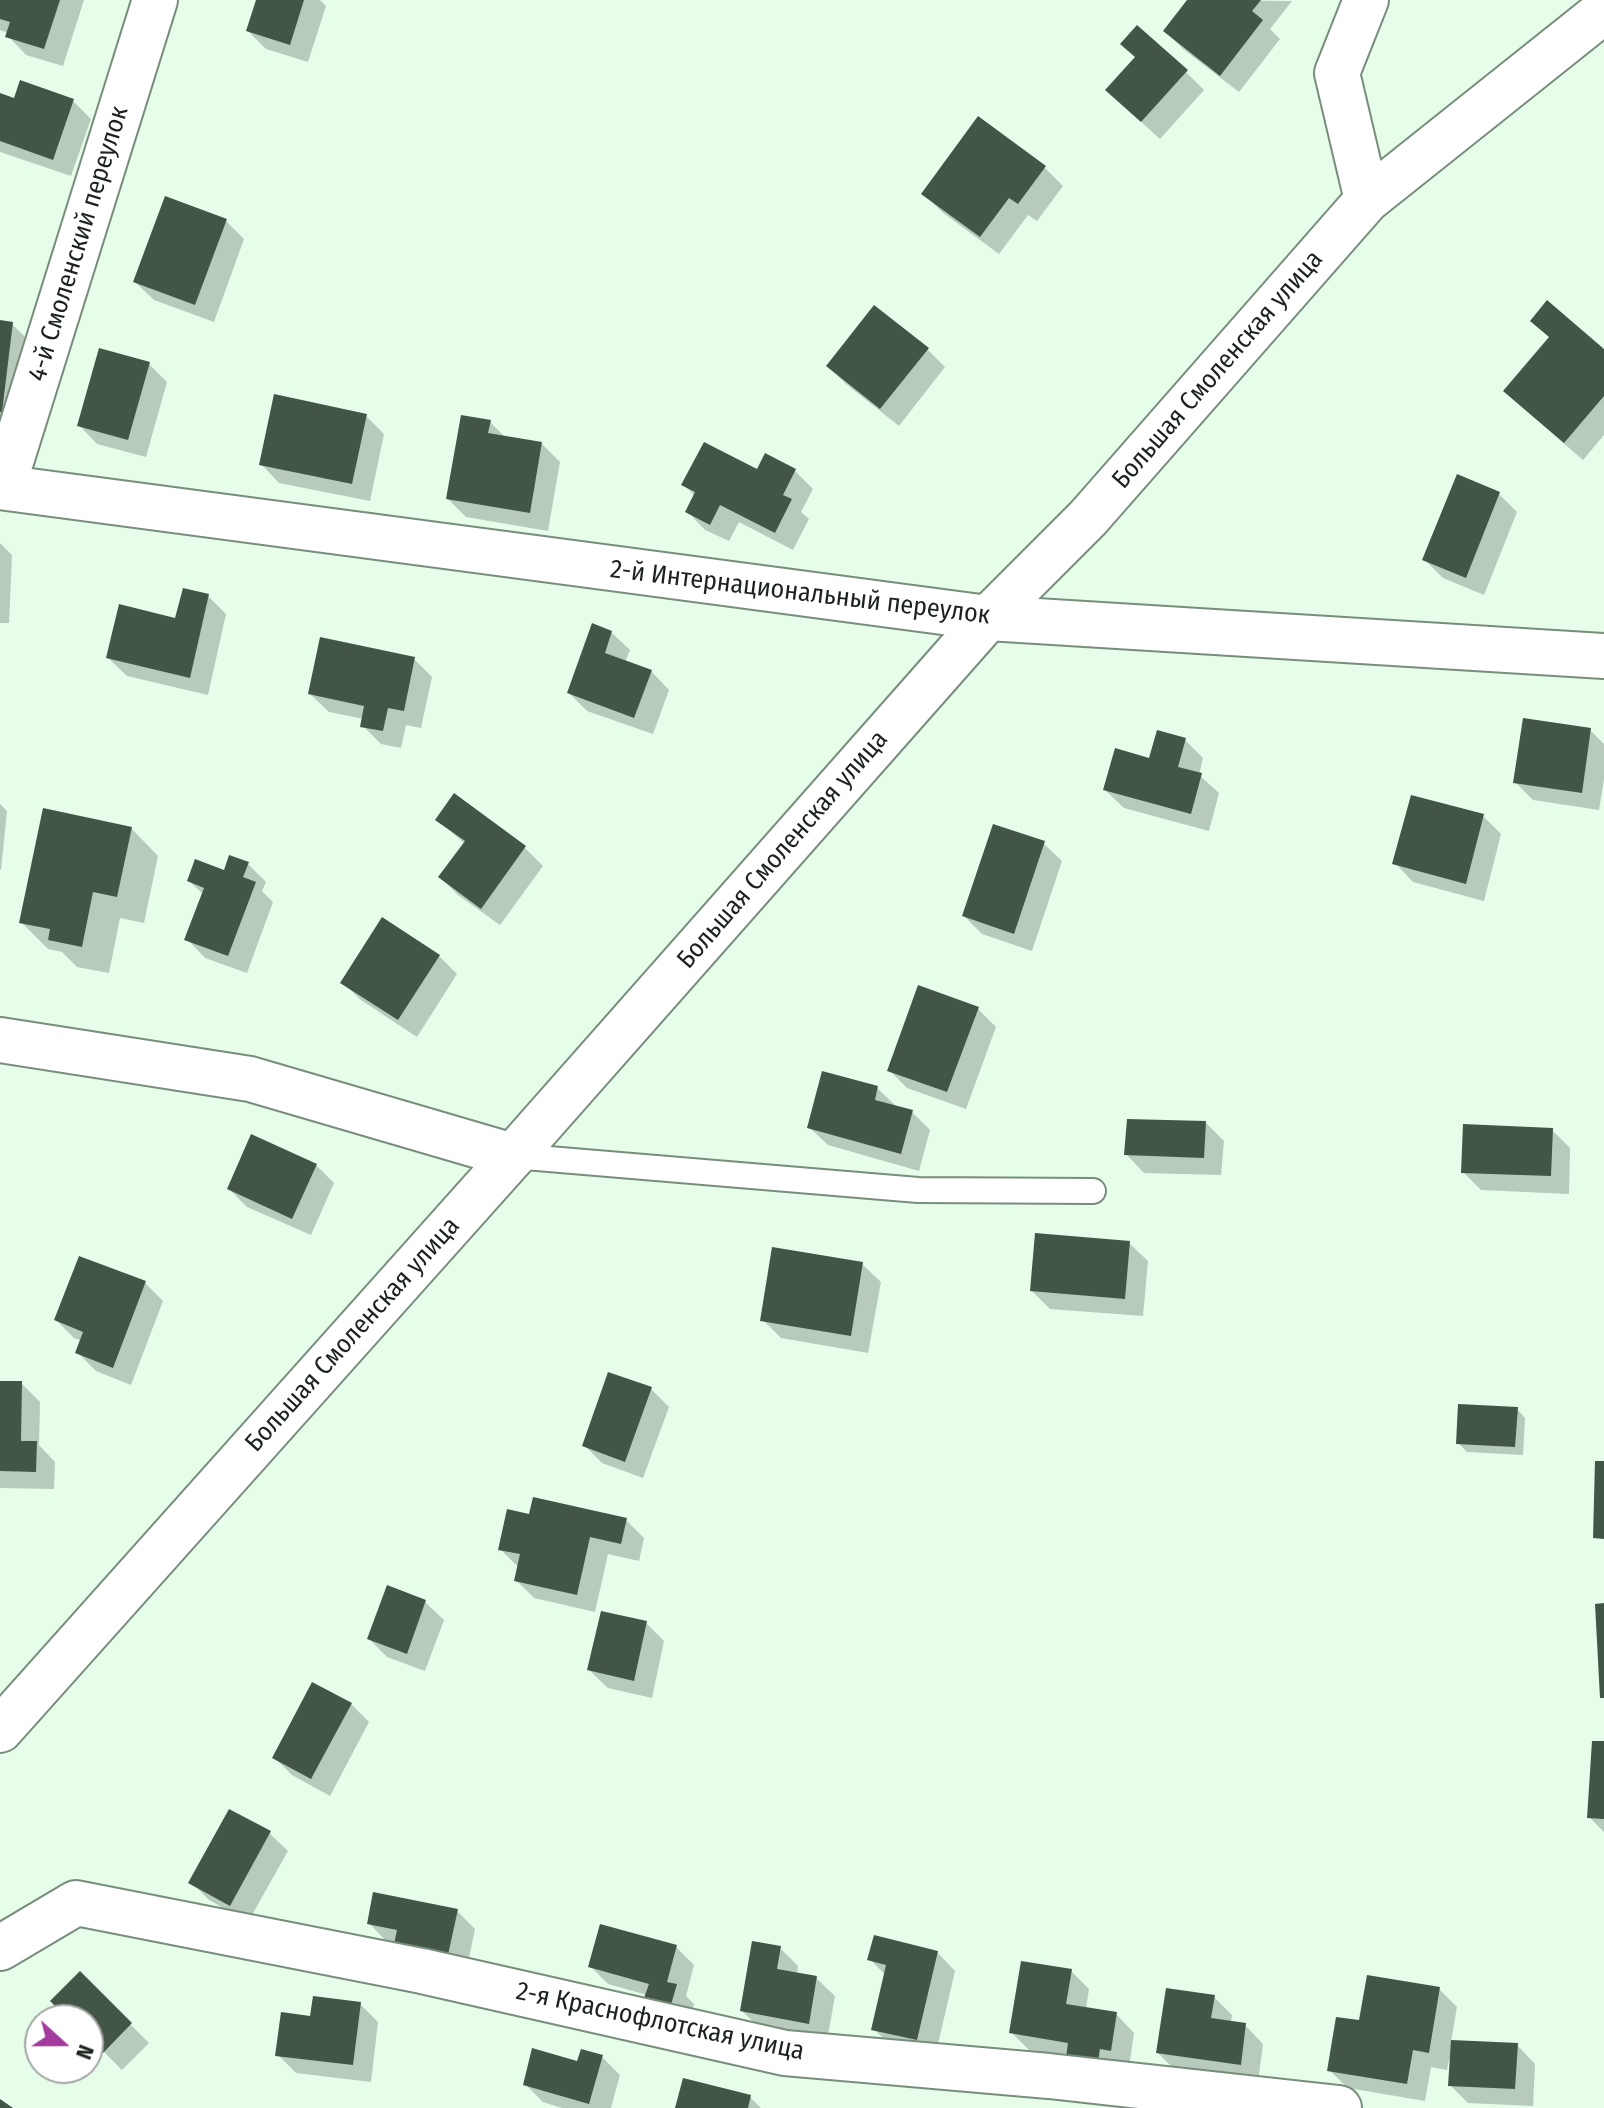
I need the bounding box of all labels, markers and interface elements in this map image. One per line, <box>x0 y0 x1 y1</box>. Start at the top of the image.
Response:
street label: 4-й Смоленский переулок <box>22 103 136 385</box>
street label: Большая Смоленская улица <box>1106 245 1330 495</box>
street label: 2-й Интернациональный переулок <box>608 554 992 632</box>
street label: Большая Смоленская улица <box>671 725 895 975</box>
street label: Большая Смоленская улица <box>239 1211 467 1459</box>
street label: 2-я Краснофлотская улица <box>513 1976 807 2068</box>
north arrow <box>24 2004 104 2084</box>
text: N <box>70 2041 100 2063</box>

